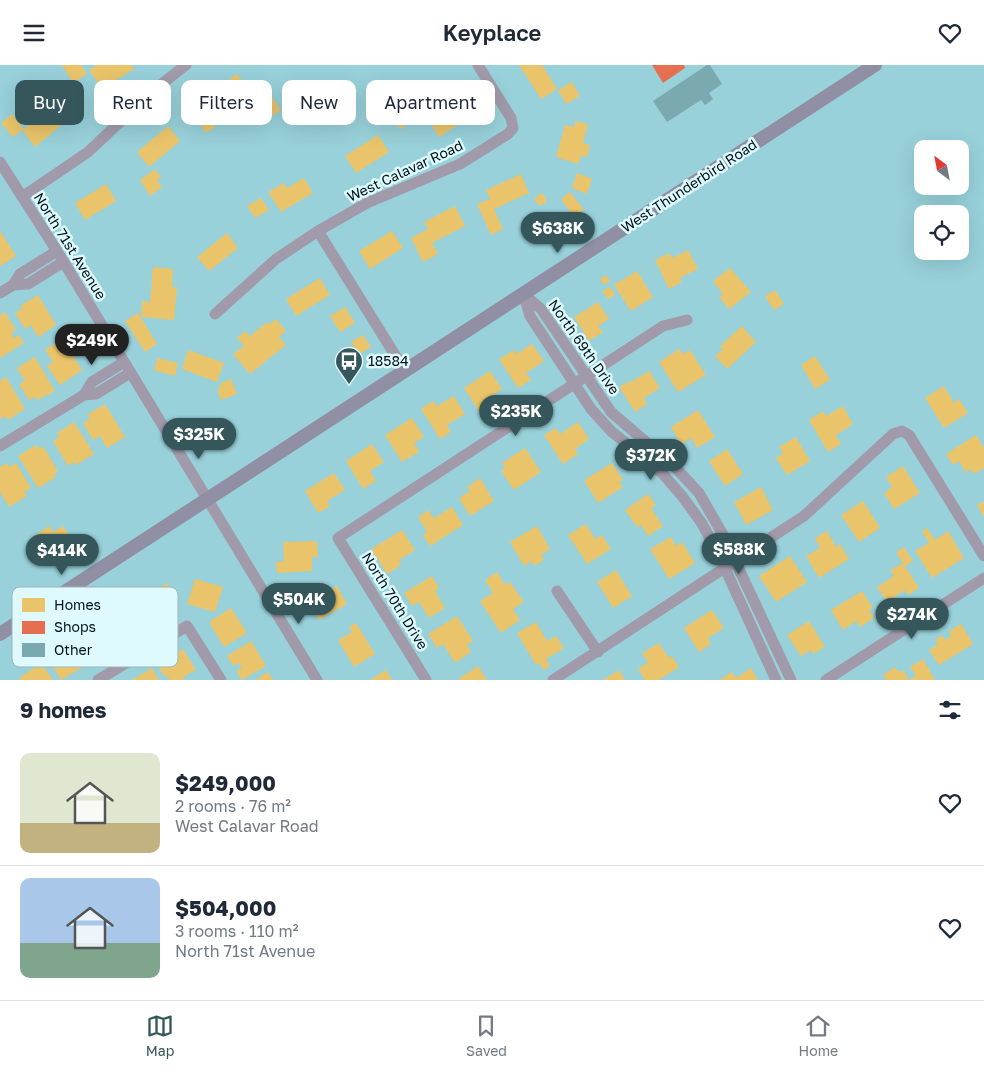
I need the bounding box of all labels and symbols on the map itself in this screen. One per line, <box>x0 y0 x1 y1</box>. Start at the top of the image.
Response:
street label: West Thunderbird Road <box>618 135 760 236</box>
street label: West Calavar Road <box>344 136 465 205</box>
north arrow <box>914 140 969 195</box>
street label: North 71st Avenue <box>31 189 110 302</box>
pin: $638K <box>523 211 593 254</box>
street label: North 69th Drive <box>545 296 623 397</box>
pin: $249K <box>57 323 127 366</box>
bus stop icon: 18584 <box>334 346 364 385</box>
place label: 18584 <box>368 352 409 369</box>
pin: $235K <box>481 395 551 437</box>
pin: $325K <box>164 417 234 460</box>
pin: $372K <box>616 439 686 481</box>
pin: $414K <box>27 533 97 576</box>
pin: $588K <box>704 533 774 575</box>
street label: North 70th Drive <box>359 549 432 652</box>
pin: $504K <box>264 583 334 625</box>
legend <box>12 587 178 667</box>
text: Homes <box>54 596 101 613</box>
pin: $274K <box>877 597 947 640</box>
text: Shops <box>54 618 96 635</box>
text: Other <box>54 641 93 658</box>

